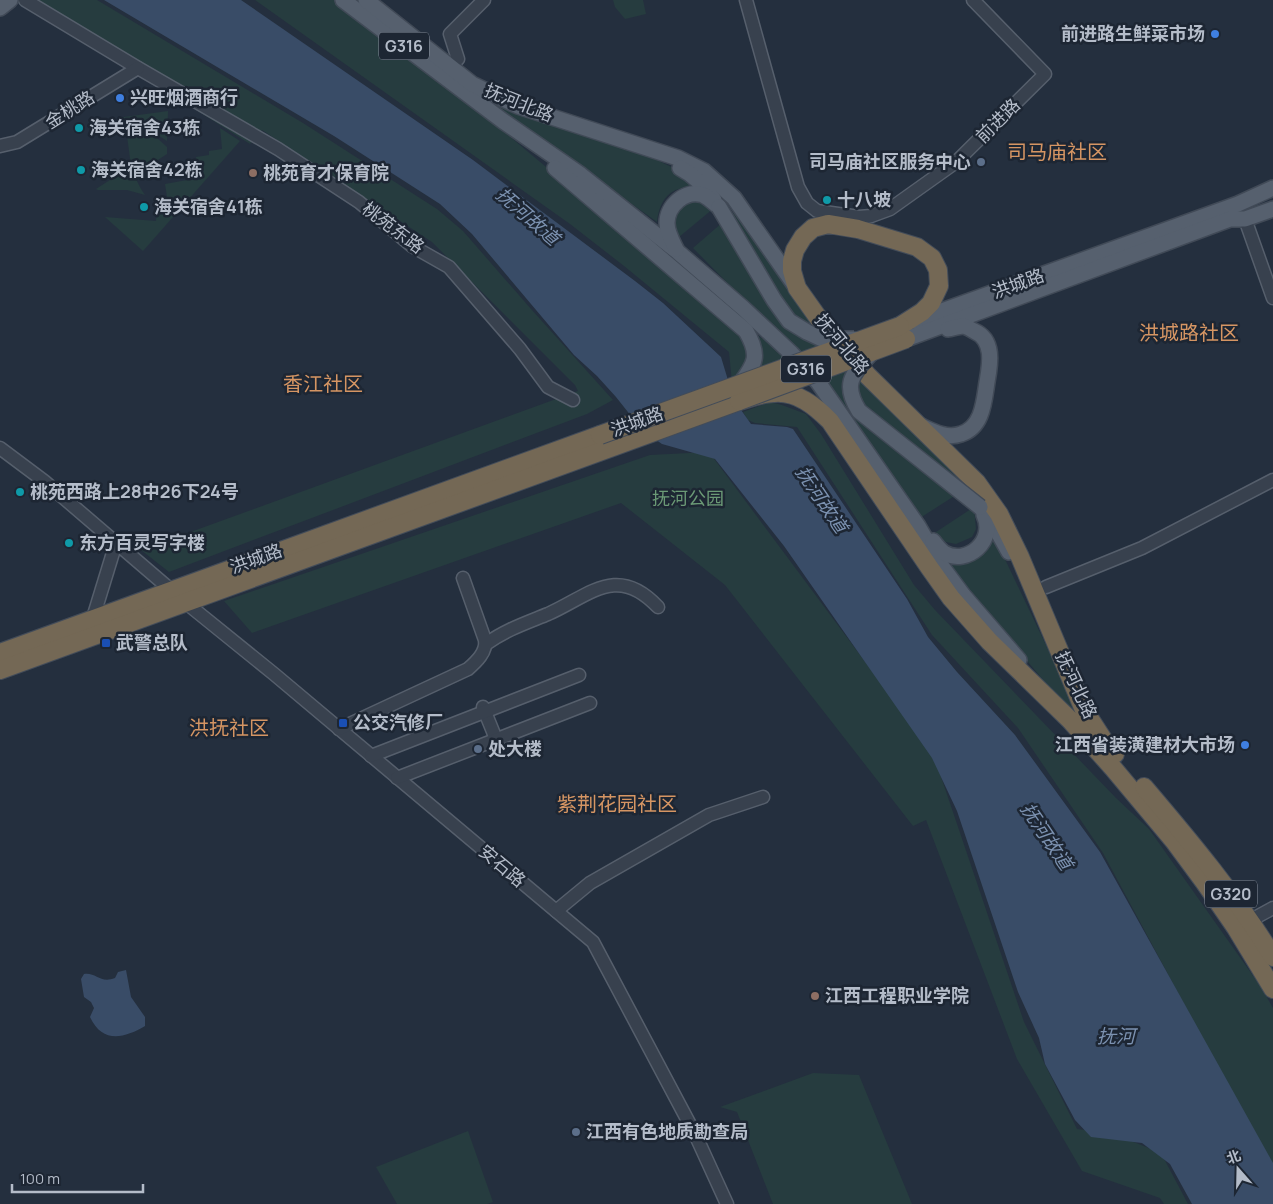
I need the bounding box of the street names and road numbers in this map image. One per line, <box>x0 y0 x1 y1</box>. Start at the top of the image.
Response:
road number: G316 <box>379 32 429 59</box>
street label: 抚河北路 <box>482 77 557 127</box>
street label: 金桃路 <box>40 85 99 134</box>
street label: 前进路 <box>970 93 1025 148</box>
street label: 桃苑东路 <box>358 196 430 258</box>
street label: 洪城路 <box>988 263 1047 304</box>
street label: 抚河北路 <box>810 308 875 379</box>
road number: G316 <box>781 356 831 382</box>
street label: 洪城路 <box>607 401 666 442</box>
street label: 洪城路 <box>226 538 285 579</box>
street label: 抚河北路 <box>1051 647 1103 722</box>
street label: 安石路 <box>474 839 531 892</box>
road number: G320 <box>1205 881 1257 908</box>

